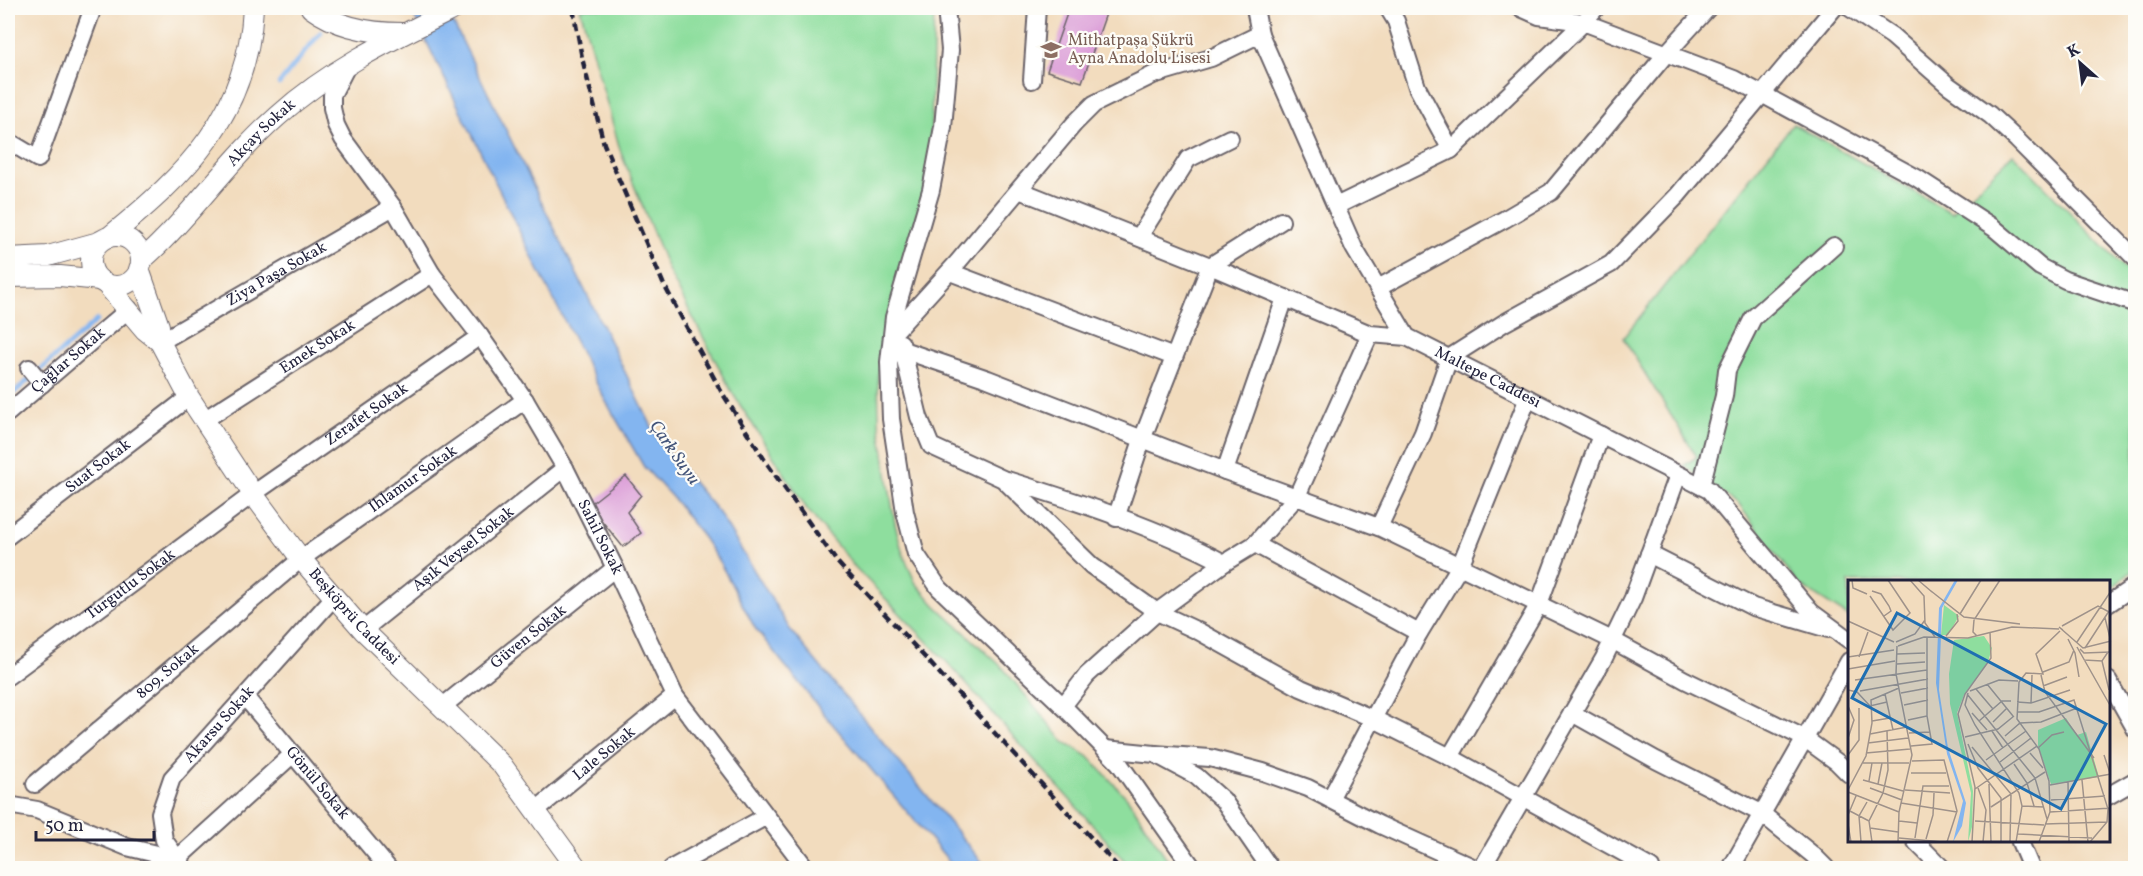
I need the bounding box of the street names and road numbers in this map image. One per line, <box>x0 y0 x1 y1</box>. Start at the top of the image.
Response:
street label: Akçay Sokak <box>222 94 301 172</box>
street label: Ziya Paşa Sokak <box>223 236 331 312</box>
street label: Emek Sokak <box>276 315 360 380</box>
street label: Çağlar Sokak <box>27 322 111 399</box>
street label: Maltepe Caddesi <box>1431 342 1545 414</box>
street label: Zerafet Sokak <box>321 378 413 451</box>
street label: Suat Sokak <box>61 434 136 499</box>
street label: Ihlamur Sokak <box>365 440 462 518</box>
street label: Sahil Sokak <box>572 496 628 579</box>
street label: Aşık Veysel Sokak <box>408 501 520 597</box>
street label: Turgutlu Sokak <box>81 544 180 625</box>
street label: Beşköprü Caddesi <box>303 564 404 671</box>
street label: Güven Sokak <box>486 600 572 674</box>
street label: 809. Sokak <box>132 639 204 705</box>
street label: Akarsu Sokak <box>179 681 260 768</box>
street label: Lale Sokak <box>569 721 641 786</box>
street label: Gönül Sokak <box>280 742 354 825</box>

